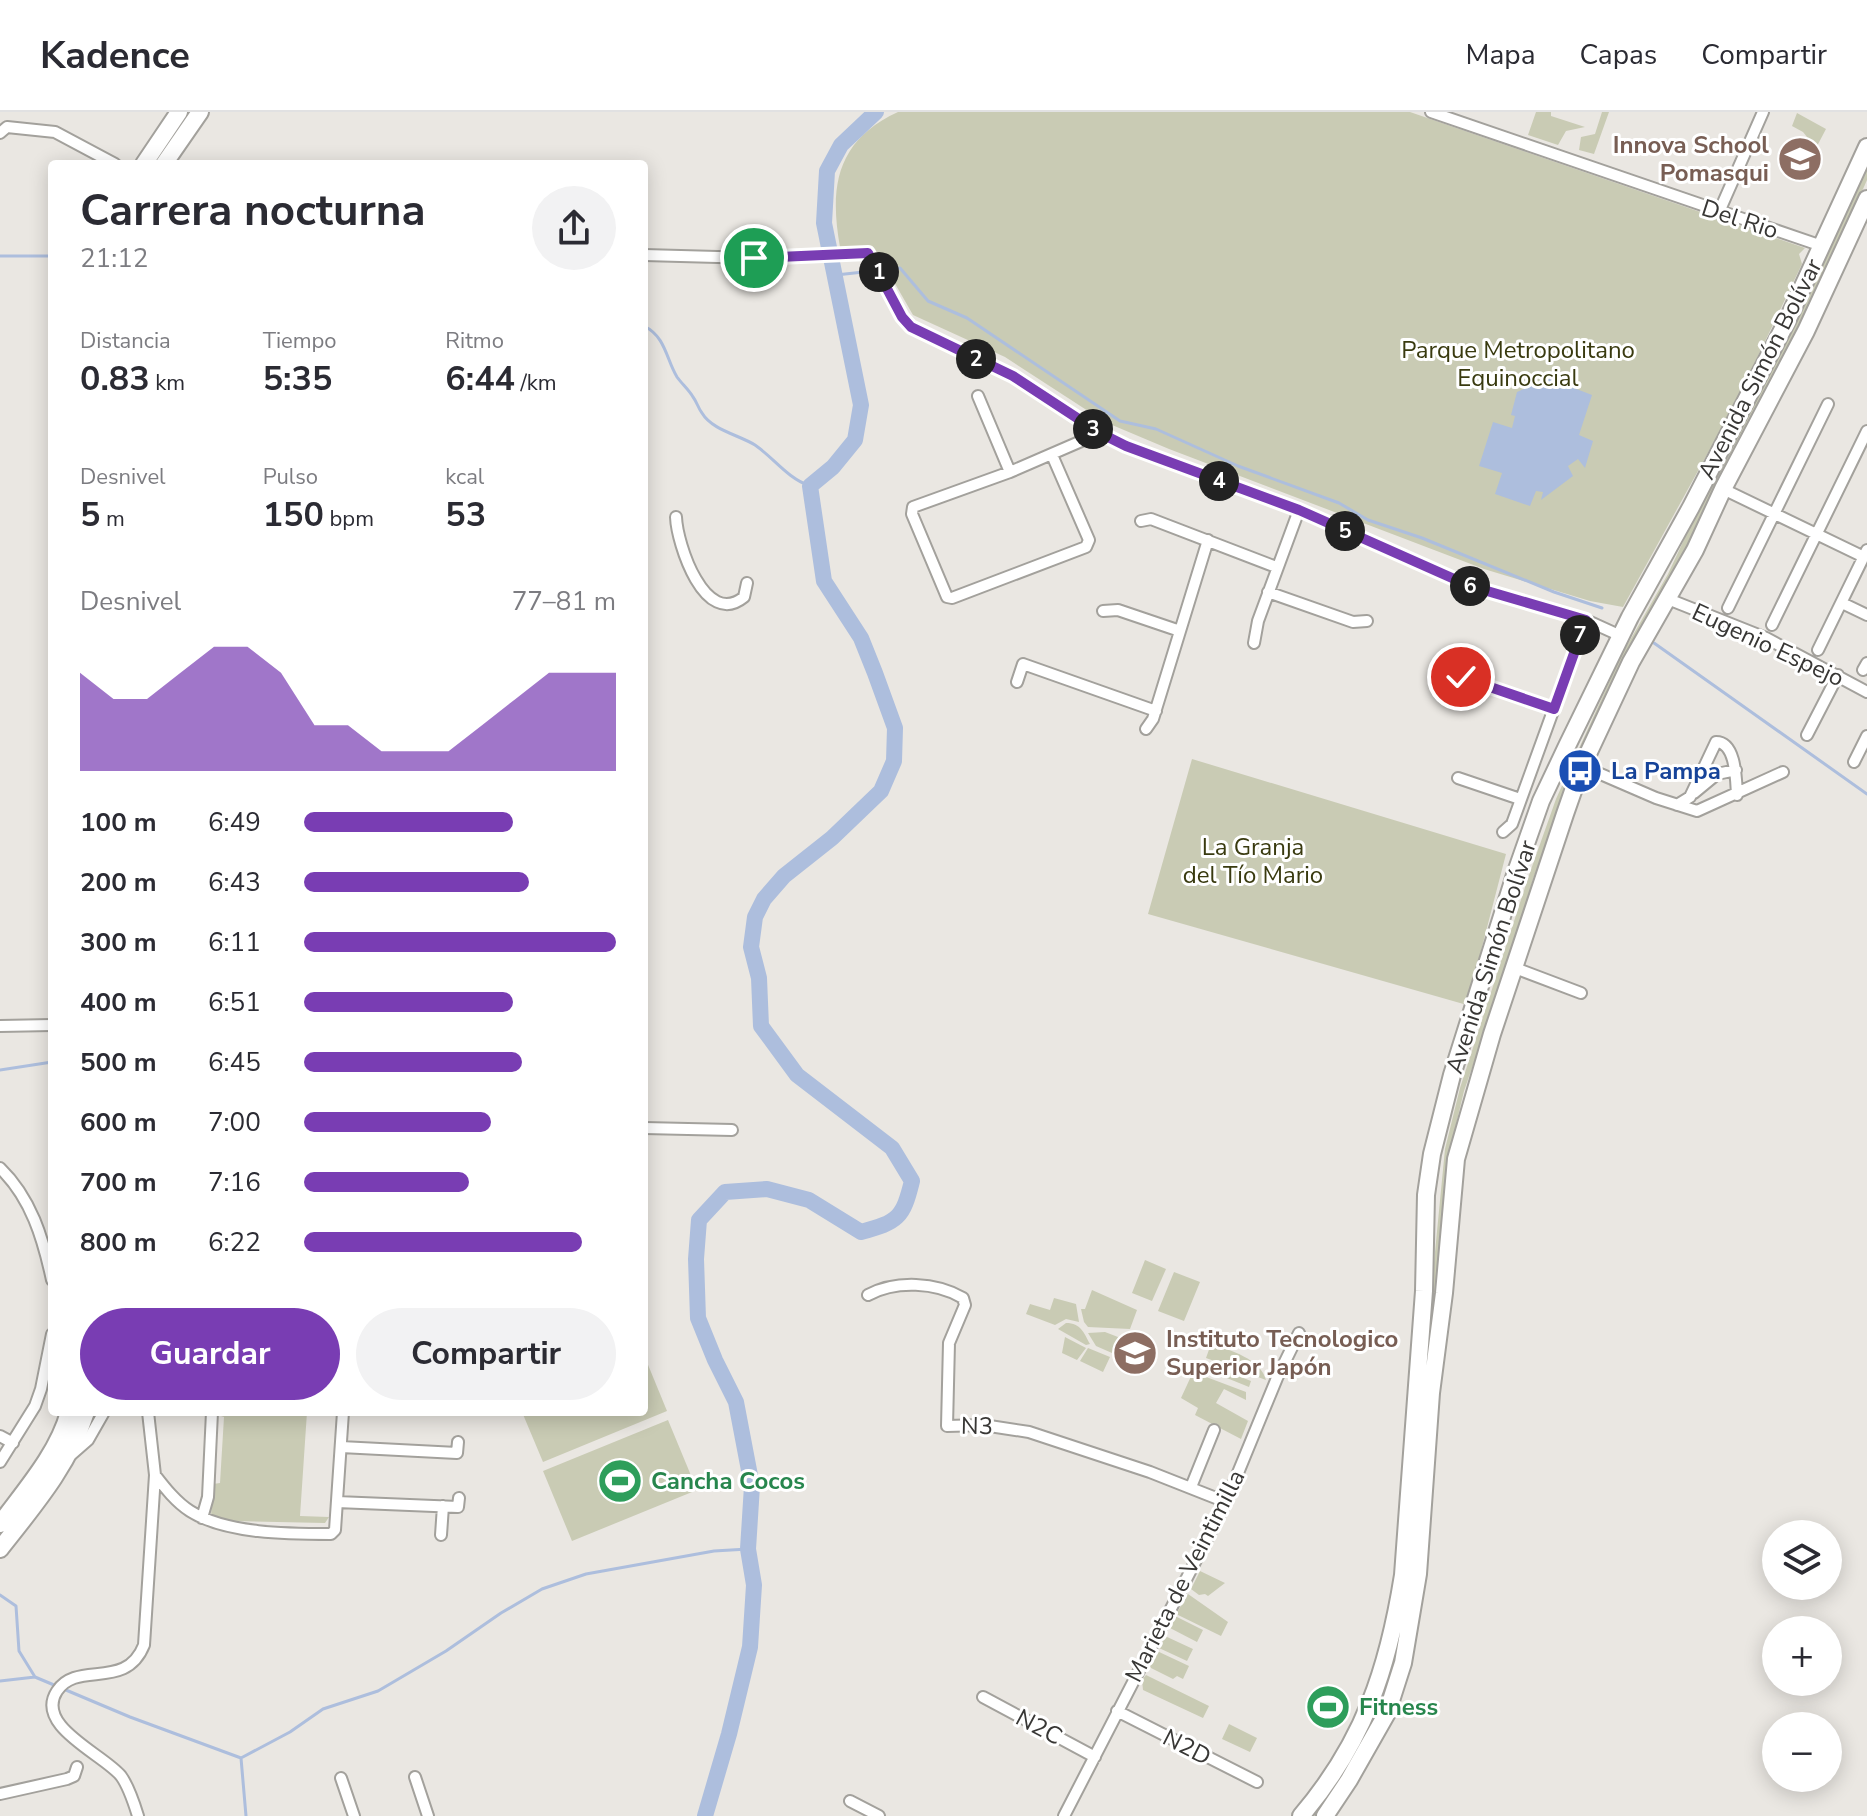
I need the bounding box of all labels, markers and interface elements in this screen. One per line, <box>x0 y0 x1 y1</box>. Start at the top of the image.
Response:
text: Kadence <box>40 30 190 81</box>
text: Mapa <box>1466 36 1535 74</box>
text: Capas <box>1579 36 1657 74</box>
text: Compartir <box>1701 36 1827 74</box>
place label: Innova School Pomasqui <box>1613 129 1769 189</box>
school or university icon: Innova School Pomasqui <box>1776 135 1824 183</box>
text: Carrera nocturna <box>80 181 426 241</box>
button: share <box>532 186 616 270</box>
street label: Del Rio <box>1698 192 1782 246</box>
pin <box>720 224 788 292</box>
icon: arrive <box>732 236 776 280</box>
text: 21:12 <box>80 241 148 276</box>
pin: 1 <box>859 252 899 292</box>
street label: Avenida Simón Bolívar <box>1690 253 1830 485</box>
text: 1 <box>872 257 886 287</box>
text: Distancia <box>80 326 171 356</box>
text: Tiempo <box>263 326 337 356</box>
text: Ritmo <box>445 326 504 356</box>
park label: Parque Metropolitano Equinoccial <box>1401 334 1635 394</box>
pin: 2 <box>956 339 996 379</box>
text: 2 <box>969 344 983 374</box>
text: 0.83 <box>80 356 150 402</box>
text: 5:35 <box>263 356 332 402</box>
text: 6:44 <box>445 356 515 402</box>
text: km <box>150 368 185 398</box>
text: /km <box>515 368 557 398</box>
pin: 3 <box>1073 409 1113 449</box>
text: 3 <box>1086 414 1100 444</box>
pin: 4 <box>1199 461 1239 501</box>
text: Desnivel <box>80 462 166 492</box>
text: Pulso <box>263 462 318 492</box>
text: kcal <box>445 462 484 492</box>
text: 4 <box>1212 466 1226 496</box>
text: 5 <box>80 492 100 538</box>
text: 150 <box>263 492 324 538</box>
text: 53 <box>445 492 486 538</box>
text: m <box>100 504 125 534</box>
text: bpm <box>324 504 374 534</box>
pin: 5 <box>1325 511 1365 551</box>
text: 5 <box>1338 516 1352 546</box>
pin: 6 <box>1450 566 1490 606</box>
text: 6 <box>1463 571 1477 601</box>
text: Desnivel <box>80 584 181 619</box>
text: 77–81 m <box>512 584 616 619</box>
street label: Eugenio Espejo <box>1687 596 1849 694</box>
pin: 7 <box>1560 615 1600 655</box>
text: 7 <box>1573 620 1587 650</box>
pin <box>1427 643 1495 711</box>
icon: check <box>1439 655 1483 699</box>
bus stop icon: La Pampa <box>1556 747 1604 795</box>
place label: La Pampa <box>1611 755 1721 787</box>
text: 100 m <box>80 805 157 840</box>
text: 6:49 <box>208 805 261 840</box>
park label: La Granja del Tío Mario <box>1183 831 1323 891</box>
street label: Avenida Simón Bolívar <box>1438 836 1544 1078</box>
text: 200 m <box>80 865 157 900</box>
text: 6:43 <box>208 865 261 900</box>
text: 300 m <box>80 925 157 960</box>
text: 6:11 <box>208 925 261 960</box>
text: 400 m <box>80 985 157 1020</box>
text: 6:51 <box>208 985 261 1020</box>
text: 500 m <box>80 1045 157 1080</box>
text: 6:45 <box>208 1045 261 1080</box>
text: 600 m <box>80 1105 157 1140</box>
text: 7:00 <box>208 1105 261 1140</box>
text: 700 m <box>80 1165 157 1200</box>
text: 7:16 <box>208 1165 261 1200</box>
text: 800 m <box>80 1225 157 1260</box>
text: 6:22 <box>208 1225 261 1260</box>
button: Guardar <box>80 1308 340 1400</box>
button: Compartir <box>356 1308 616 1400</box>
place label: Instituto Tecnologico Superior Japón <box>1166 1323 1398 1383</box>
school or university icon: Instituto Tecnologico Superior Japón <box>1111 1329 1159 1377</box>
street label: N3 <box>961 1410 993 1442</box>
sports icon: Cancha Cocos <box>596 1457 644 1505</box>
street label: Marieta de Veintimilla <box>1118 1464 1252 1688</box>
place label: Cancha Cocos <box>651 1465 805 1497</box>
map controls <box>1762 1520 1842 1792</box>
button: layers <box>1762 1520 1842 1600</box>
button: + <box>1762 1616 1842 1696</box>
sports icon: Fitness <box>1304 1683 1352 1731</box>
place label: Fitness <box>1359 1691 1438 1723</box>
street label: N2C <box>1010 1702 1068 1752</box>
button: − <box>1762 1712 1842 1792</box>
street label: N2D <box>1157 1721 1217 1773</box>

